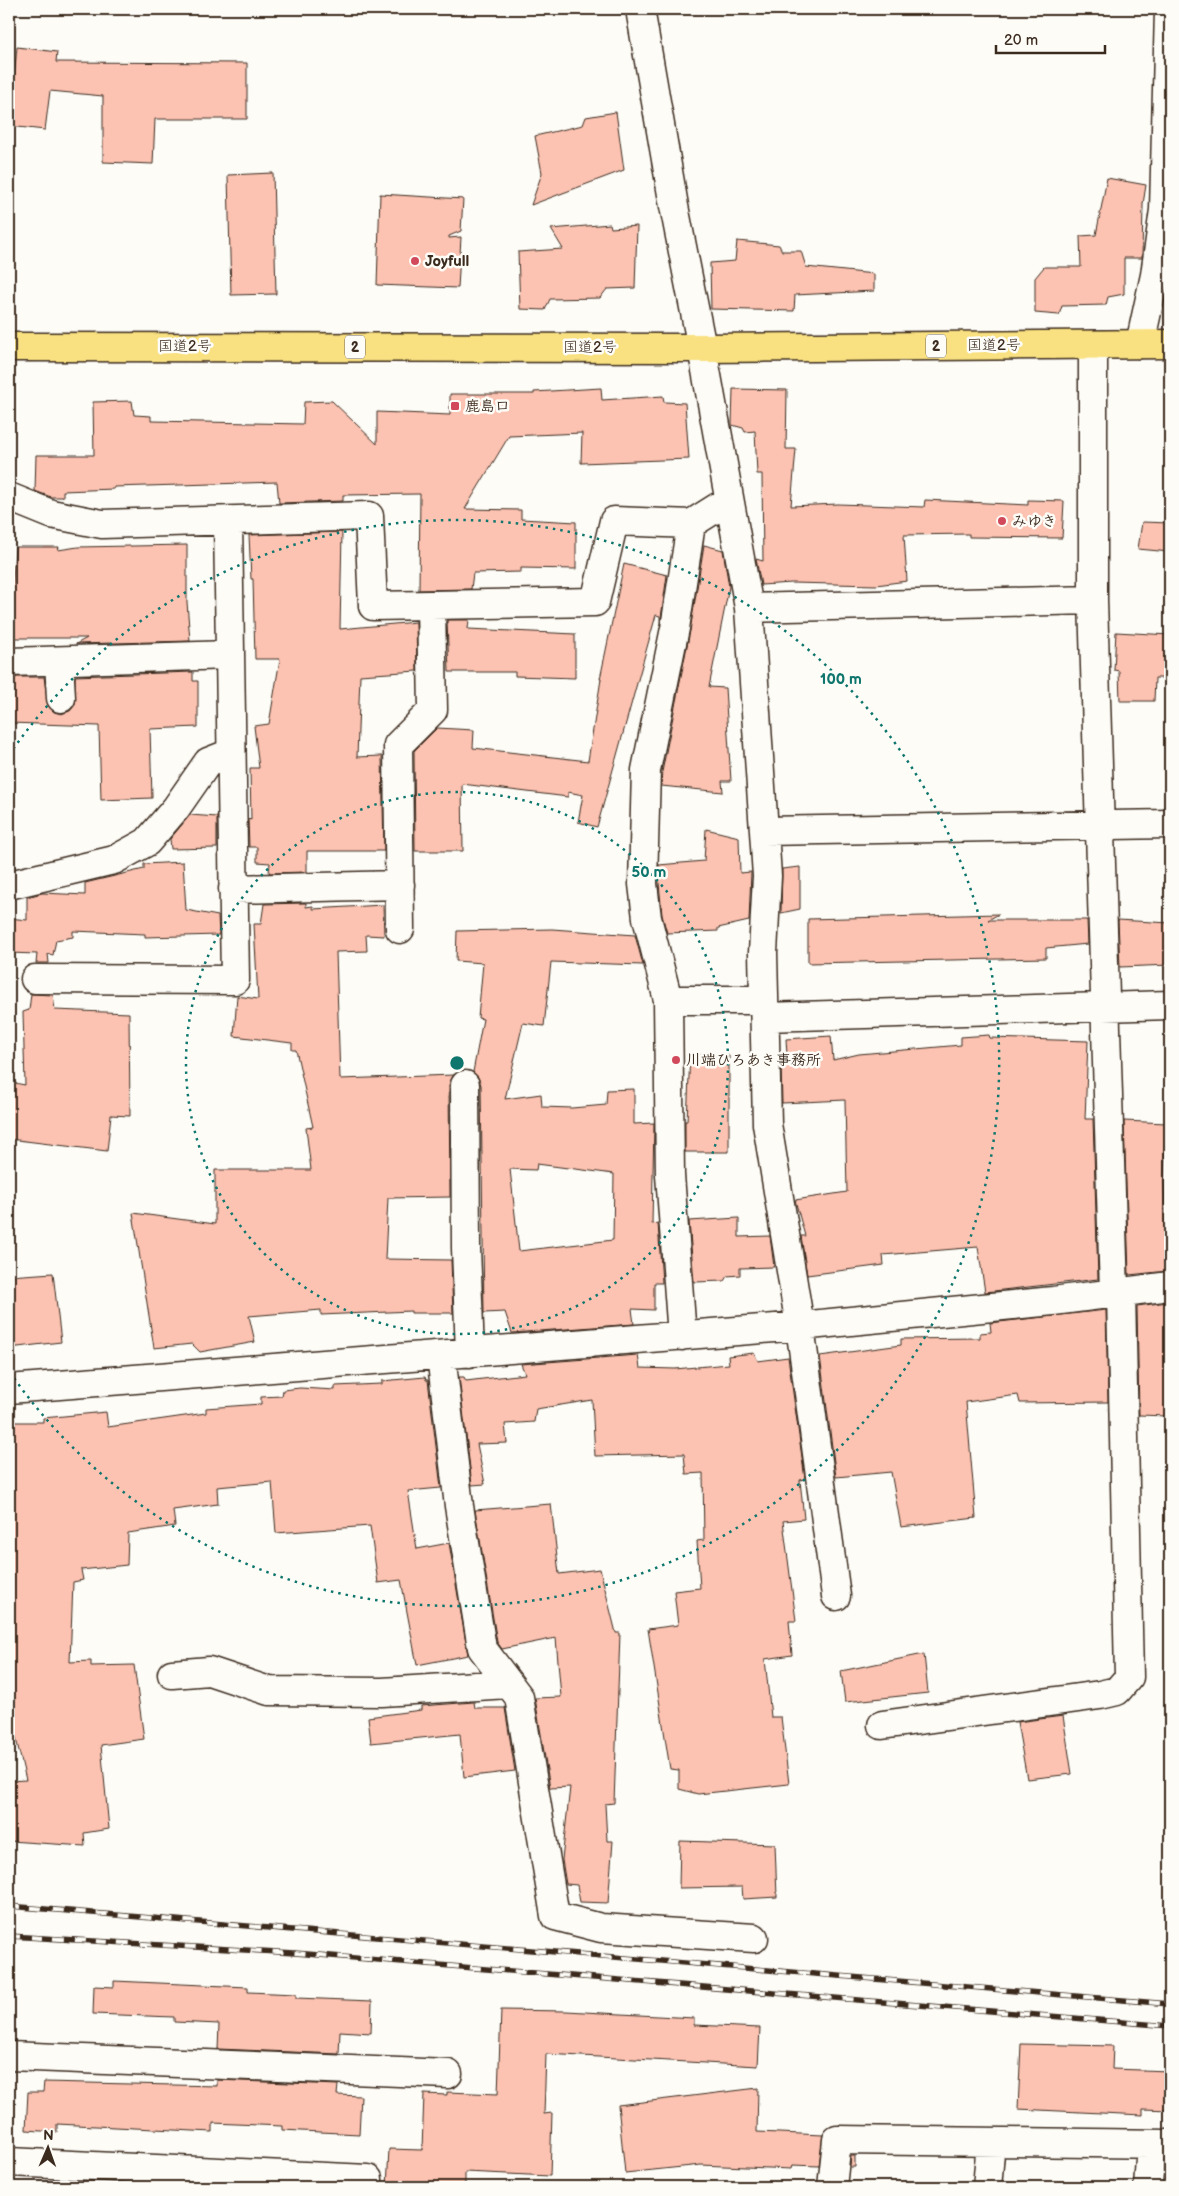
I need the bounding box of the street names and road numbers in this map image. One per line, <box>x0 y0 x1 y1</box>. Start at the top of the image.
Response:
road number: 2 <box>926 334 946 358</box>
road number: 2 <box>345 336 365 358</box>
street label: 国道2号 <box>967 336 1021 355</box>
street label: 国道2号 <box>158 337 212 356</box>
street label: 国道2号 <box>563 338 617 357</box>

